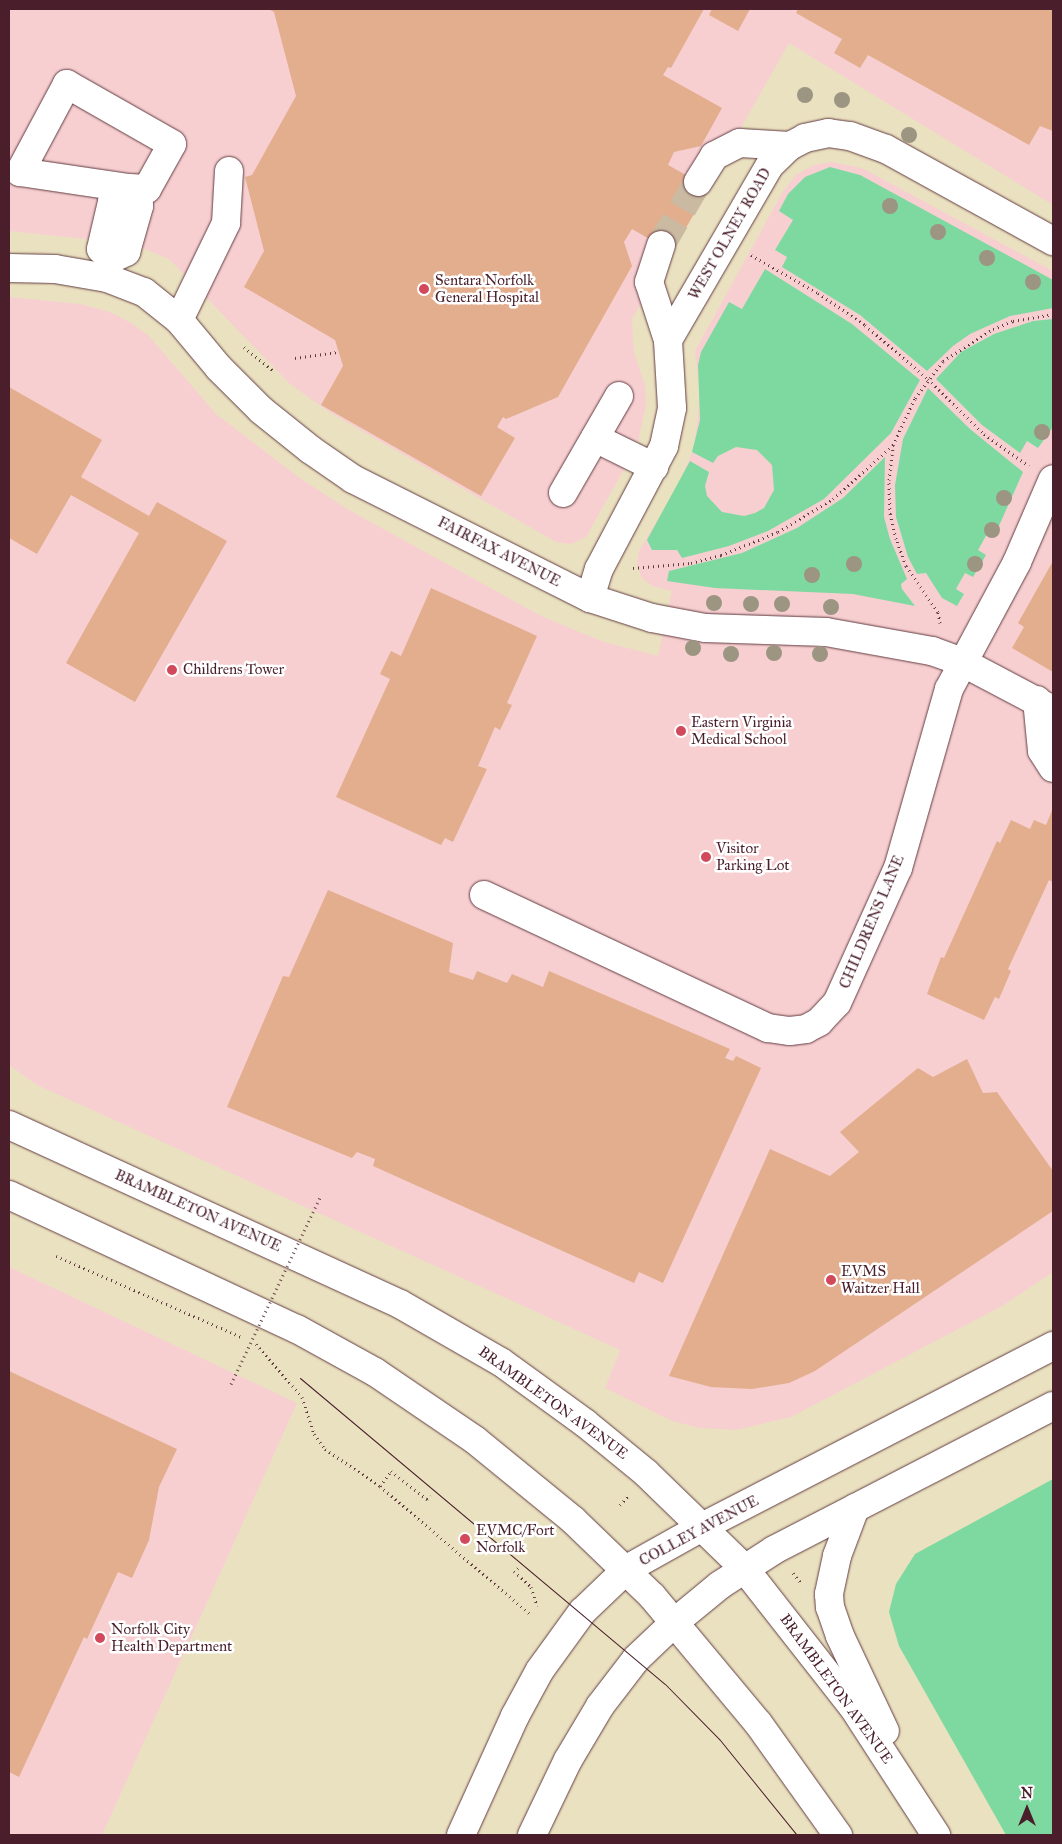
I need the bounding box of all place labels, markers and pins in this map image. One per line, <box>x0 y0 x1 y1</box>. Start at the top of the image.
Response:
place label: Sentara Norfolk General Hospital <box>435 271 539 306</box>
marker: Sentara Norfolk General Hospital <box>417 282 431 296</box>
place label: Childrens Tower <box>183 661 284 679</box>
marker: Childrens Tower <box>165 663 179 677</box>
place label: Eastern Virginia Medical School <box>691 713 792 748</box>
marker: Eastern Virginia Medical School <box>675 725 687 737</box>
place label: Visitor Parking Lot <box>716 839 790 874</box>
marker: Visitor Parking Lot <box>700 851 712 863</box>
place label: EVMS Waitzer Hall <box>841 1262 920 1297</box>
marker: EVMS Waitzer Hall <box>825 1274 837 1286</box>
place label: EVMC/Fort Norfolk <box>476 1521 555 1556</box>
marker: EVMC/Fort Norfolk <box>458 1532 472 1546</box>
place label: Norfolk City Health Department <box>111 1620 232 1655</box>
marker: Norfolk City Health Department <box>93 1631 107 1645</box>

